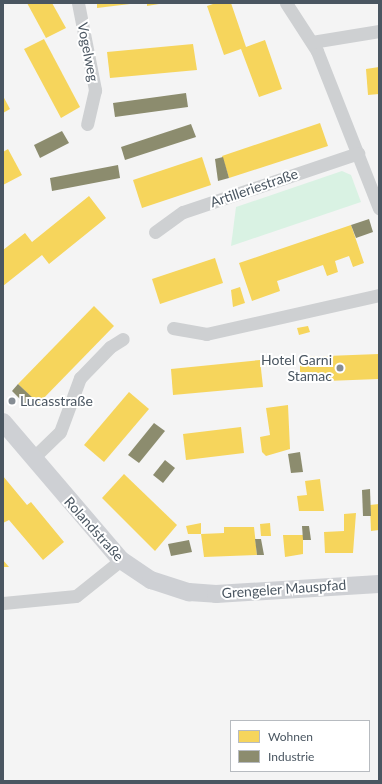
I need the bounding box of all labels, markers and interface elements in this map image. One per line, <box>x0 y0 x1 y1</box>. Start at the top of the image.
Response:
street label: Vogelweg <box>74 21 102 83</box>
street label: Artilleriestraße <box>208 165 300 211</box>
place label: Hotel Garni Stamac <box>261 352 332 384</box>
marker: Hotel Garni Stamac <box>335 363 345 373</box>
place label: Lucasstraße <box>20 393 93 409</box>
marker: Lucasstraße <box>7 396 17 406</box>
street label: Rolandstraße <box>61 493 127 565</box>
street label: Grengeler Mauspfad <box>221 576 347 602</box>
legend <box>230 720 370 772</box>
text: Wohnen <box>268 729 313 744</box>
text: Industrie <box>268 749 314 764</box>

